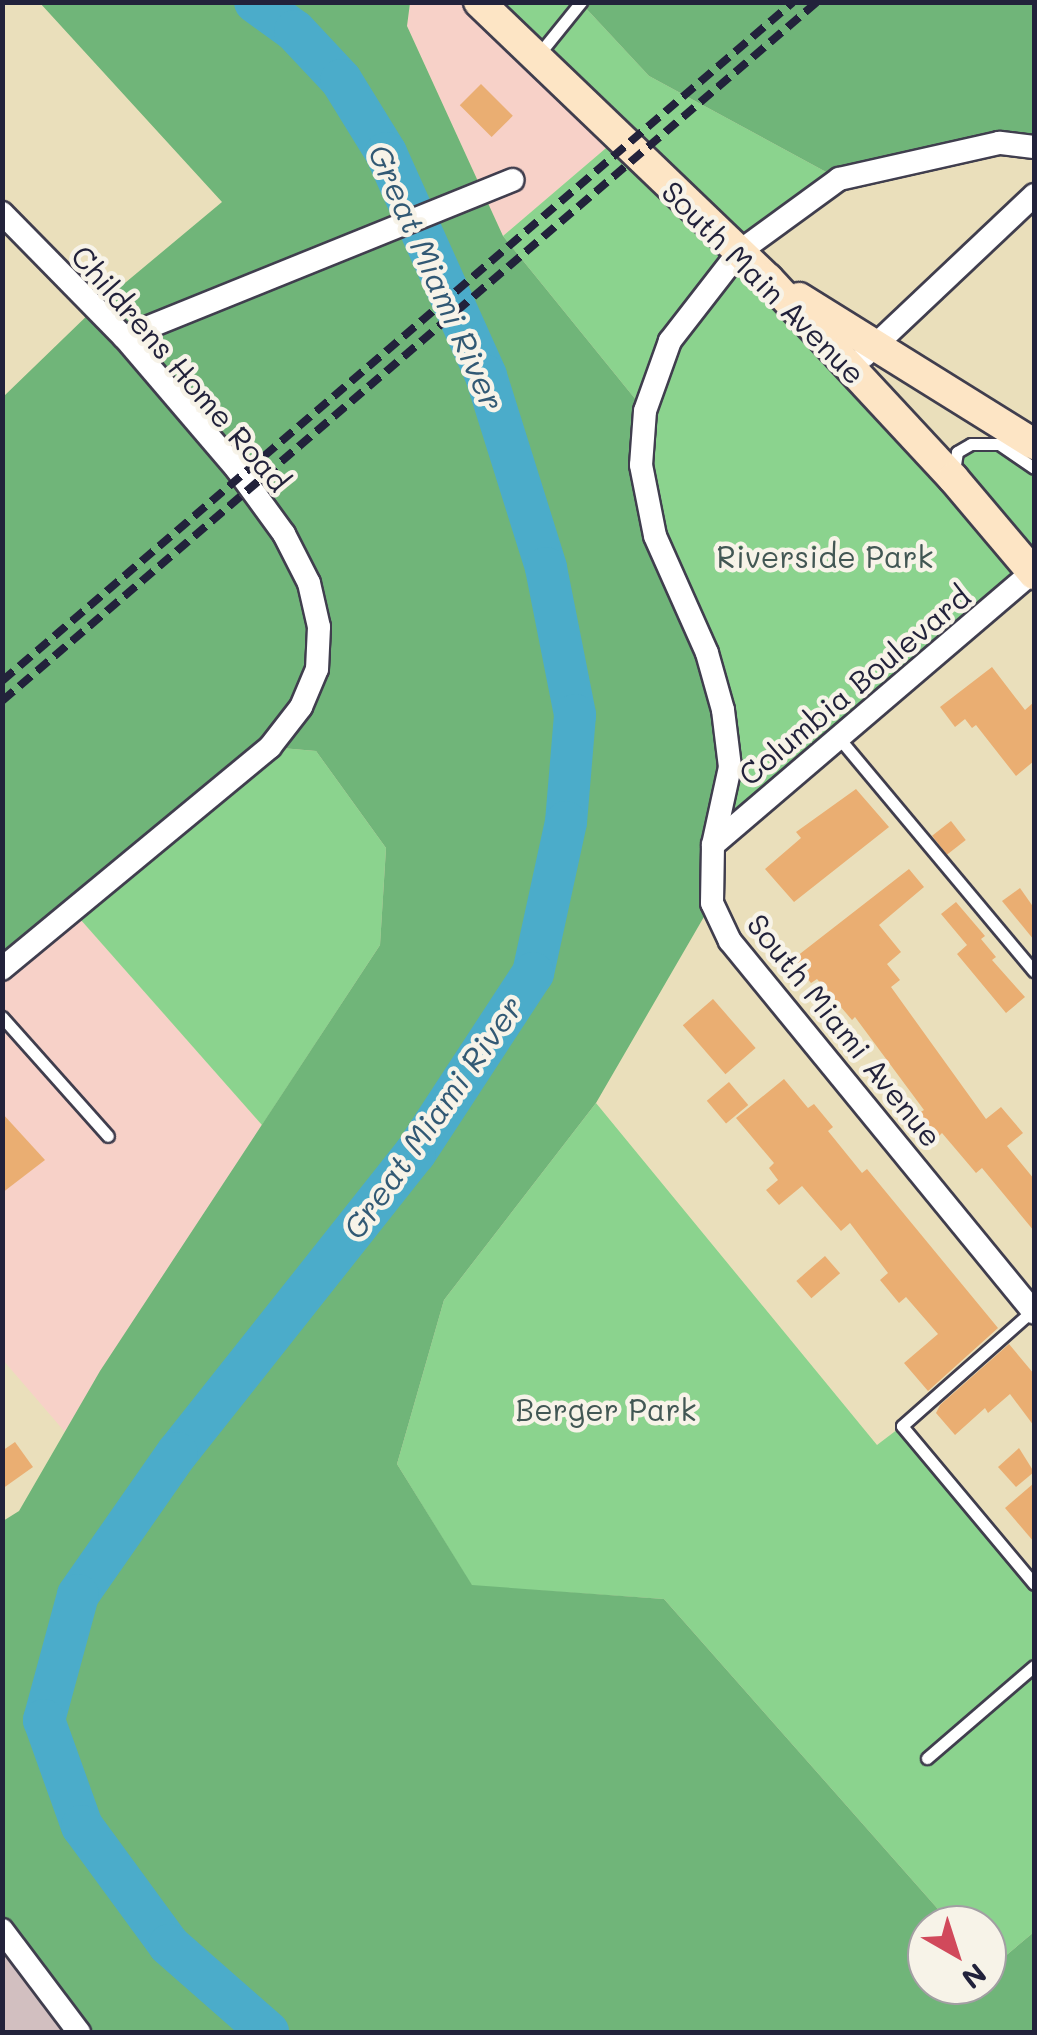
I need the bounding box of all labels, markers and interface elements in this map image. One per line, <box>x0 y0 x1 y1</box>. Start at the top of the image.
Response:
water label: Great Miami River <box>361 138 513 416</box>
street label: South Main Avenue <box>655 173 873 391</box>
street label: Childrens Home Road <box>64 238 298 498</box>
park label: Riverside Park <box>717 538 933 574</box>
street label: Columbia Boulevard <box>731 578 977 792</box>
street label: South Miami Avenue <box>740 906 950 1154</box>
water label: Great Miami River <box>334 988 530 1246</box>
park label: Berger Park <box>516 1391 696 1427</box>
north arrow <box>907 1905 1007 2005</box>
text: N <box>955 1956 994 1997</box>

